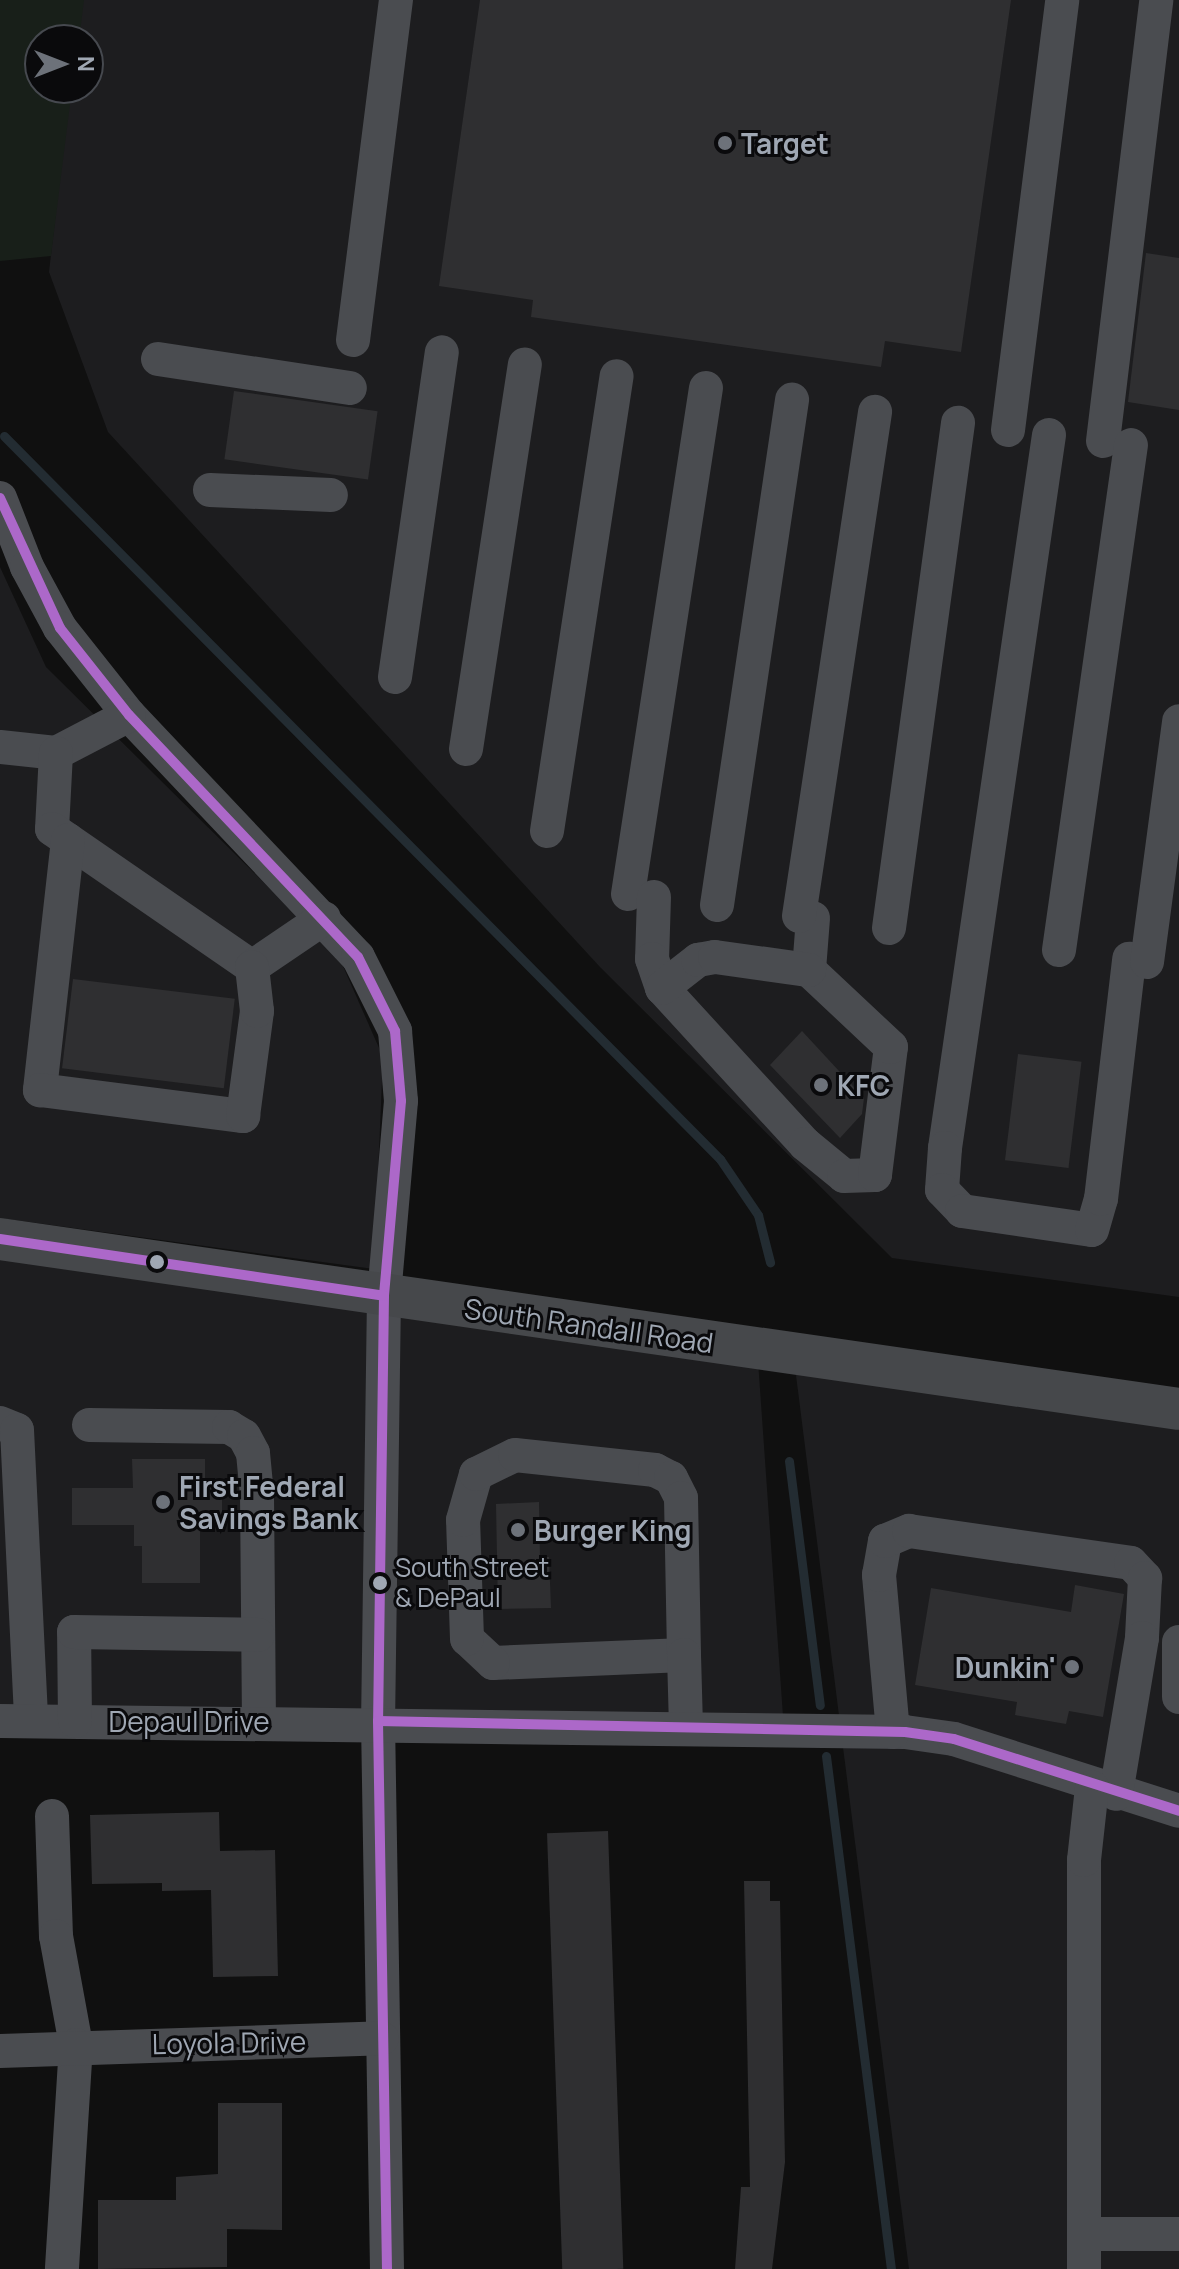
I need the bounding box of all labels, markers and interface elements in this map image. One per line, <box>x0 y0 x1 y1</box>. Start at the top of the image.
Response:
north arrow <box>24 24 104 104</box>
text: N <box>71 56 101 72</box>
place label: Target <box>741 126 829 160</box>
marker: Target <box>716 134 734 152</box>
place label: KFC <box>837 1068 890 1102</box>
marker: KFC <box>812 1076 830 1094</box>
unlabelled marker <box>149 1254 165 1270</box>
street label: South Randall Road <box>462 1291 716 1359</box>
place label: First Federal Savings Bank <box>179 1469 358 1535</box>
marker: First Federal Savings Bank <box>154 1493 172 1511</box>
place label: Burger King <box>534 1513 691 1547</box>
marker: Burger King <box>509 1521 527 1539</box>
place label: South Street & DePaul <box>395 1552 549 1614</box>
marker: South Street & DePaul <box>372 1575 388 1591</box>
place label: Dunkin' <box>955 1650 1056 1684</box>
marker: Dunkin' <box>1063 1658 1081 1676</box>
street label: Depaul Drive <box>108 1704 270 1738</box>
street label: Loyola Drive <box>152 2024 306 2060</box>

